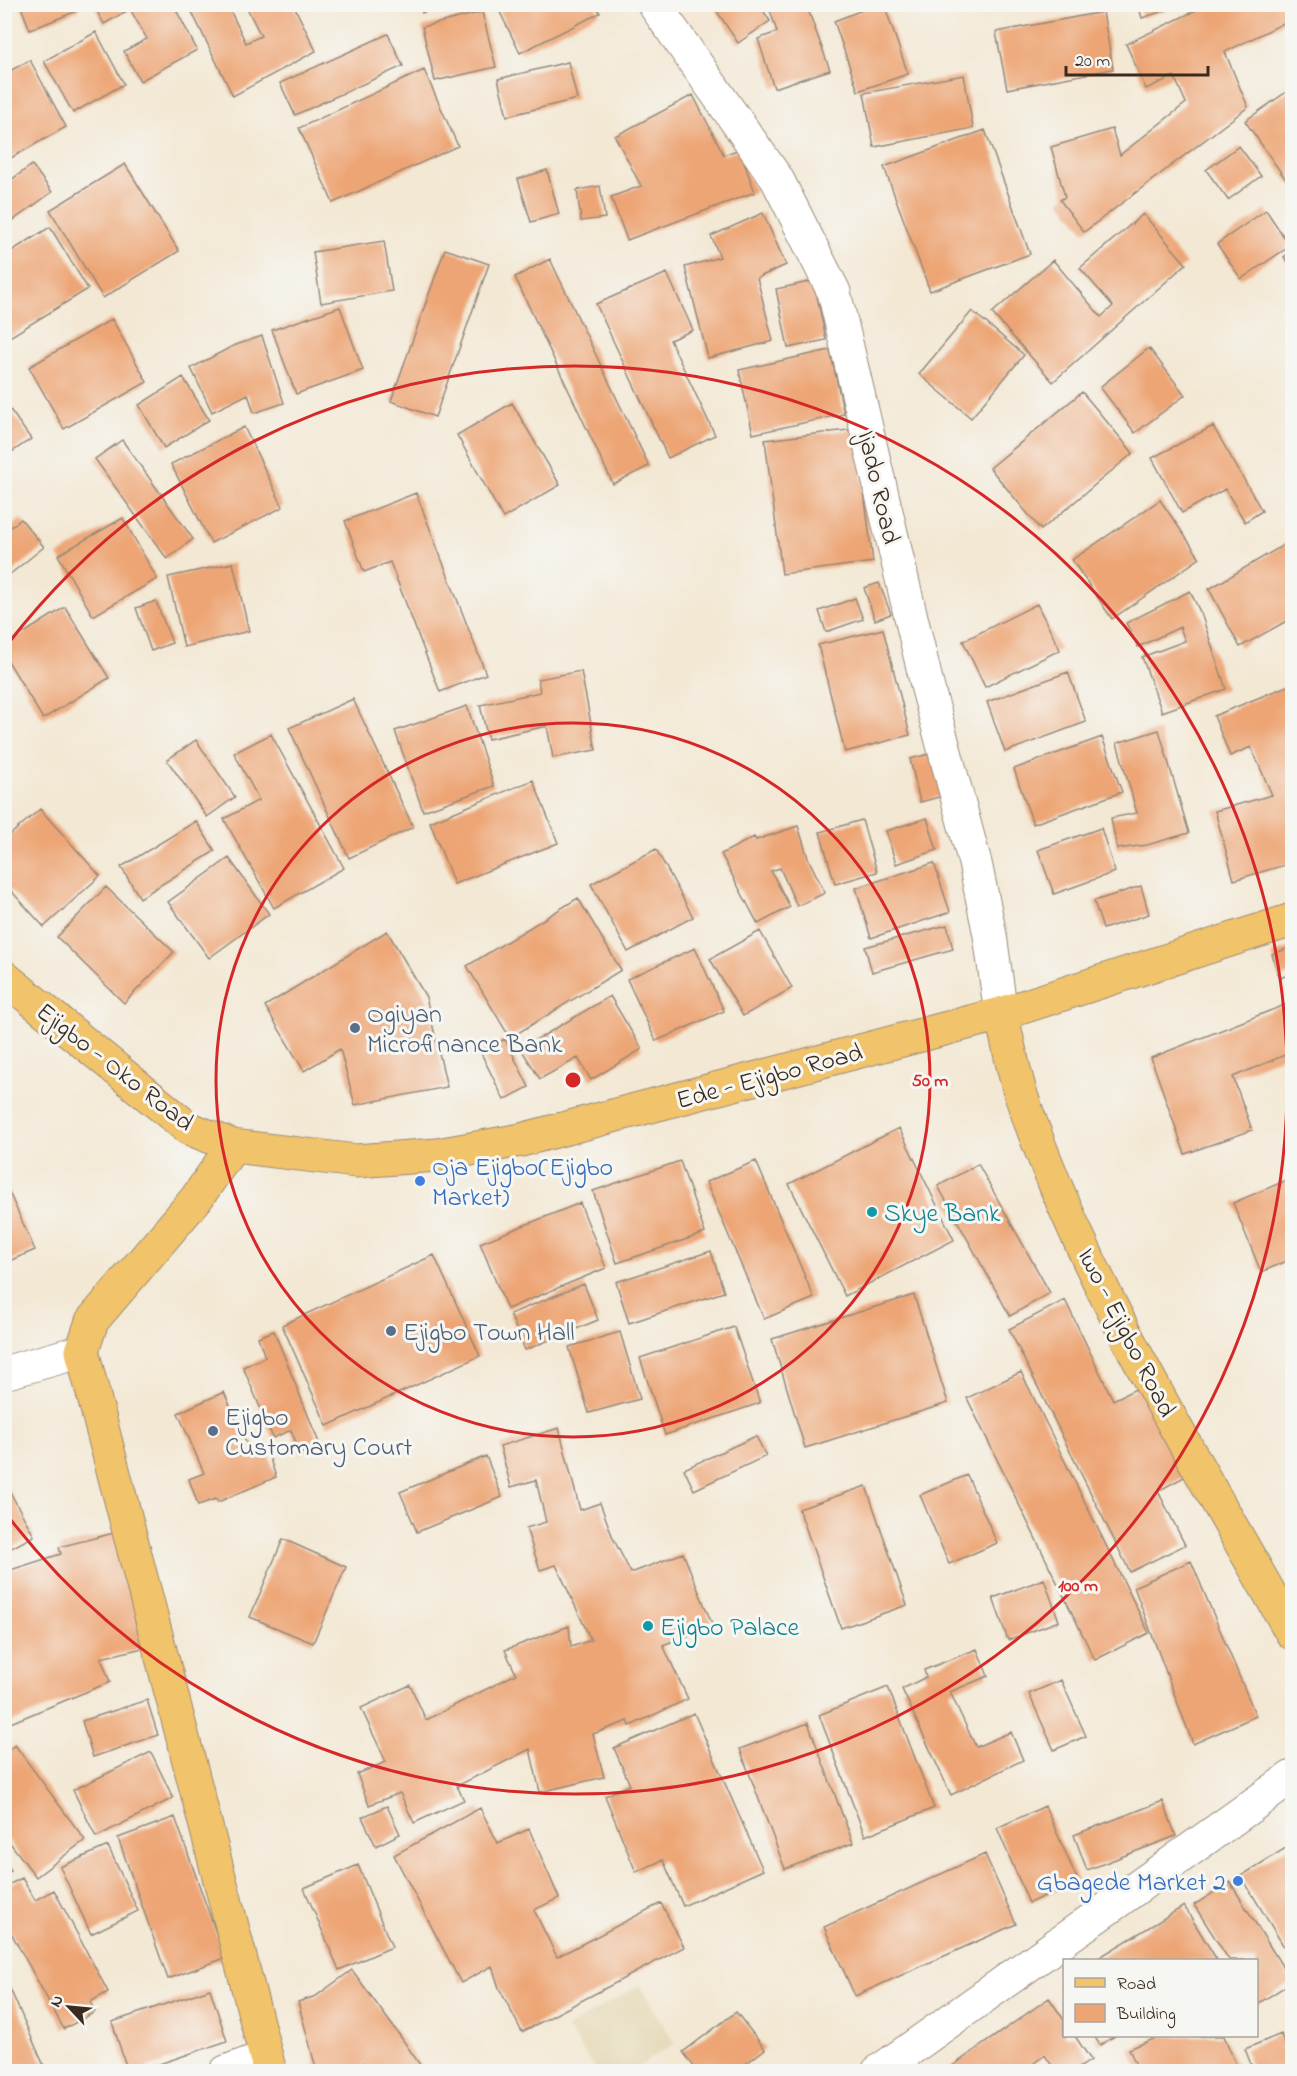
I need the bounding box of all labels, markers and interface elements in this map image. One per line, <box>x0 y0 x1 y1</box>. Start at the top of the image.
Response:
scale bar <box>1066 39 1208 77</box>
text: 20 m <box>1075 49 1110 75</box>
street label: Ijado Road <box>846 427 909 549</box>
street label: Ejigbo - Oko Road <box>27 994 202 1142</box>
place label: Ogiyan Microfinance Bank <box>367 997 563 1065</box>
marker: Ogiyan Microfinance Bank <box>348 1021 362 1035</box>
street label: Ede - Ejigbo Road <box>672 1035 867 1121</box>
text: 50 m <box>912 1069 948 1095</box>
centre of rings <box>563 1070 583 1090</box>
place label: Oja Ejigbo(Ejigbo Market) <box>432 1150 613 1218</box>
marker: Oja Ejigbo(Ejigbo Market) <box>413 1174 427 1188</box>
place label: Skye Bank <box>884 1196 1001 1234</box>
marker: Skye Bank <box>865 1205 879 1219</box>
street label: Iwo - Ejigbo Road <box>1066 1242 1185 1425</box>
place label: Ejigbo Town Hall <box>403 1315 575 1353</box>
marker: Ejigbo Town Hall <box>384 1324 398 1338</box>
place label: Ejigbo Customary Court <box>225 1400 412 1468</box>
marker: Ejigbo Customary Court <box>206 1424 220 1438</box>
text: 100 m <box>1058 1574 1098 1600</box>
place label: Ejigbo Palace <box>660 1610 800 1648</box>
marker: Ejigbo Palace <box>641 1619 655 1633</box>
place label: Gbagede Market 2 <box>1037 1865 1226 1903</box>
marker: Gbagede Market 2 <box>1231 1874 1245 1888</box>
legend <box>1063 1959 1258 2037</box>
text: Road <box>1117 1972 1156 1998</box>
north arrow <box>39 1977 99 2037</box>
text: N <box>44 1991 71 2011</box>
text: Building <box>1116 2002 1176 2029</box>

